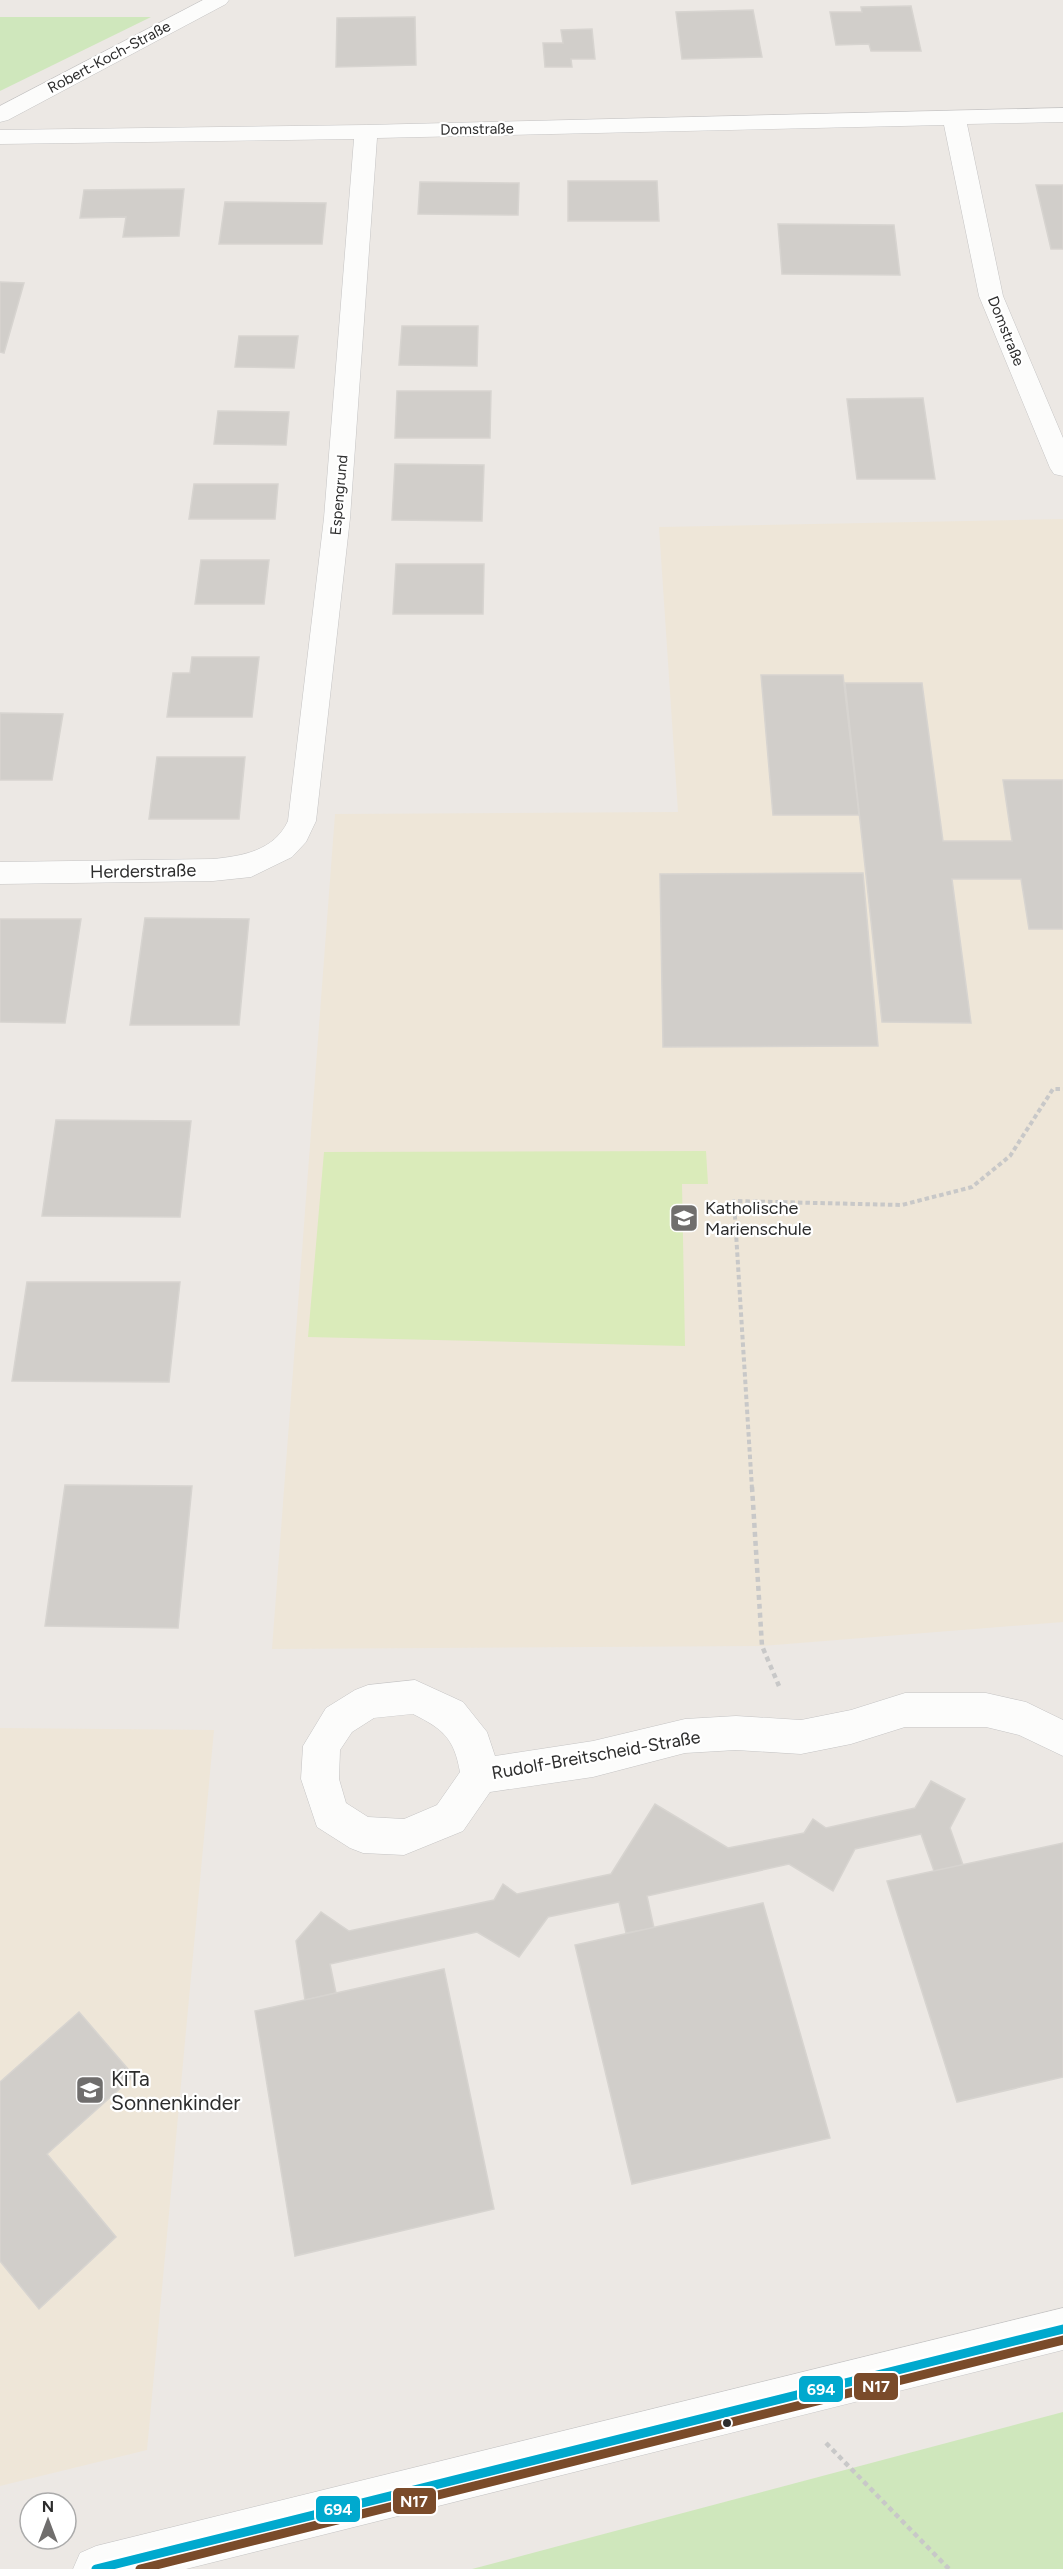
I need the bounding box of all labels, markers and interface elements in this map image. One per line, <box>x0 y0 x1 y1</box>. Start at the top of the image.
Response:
street label: Robert-Koch-Straße <box>44 17 174 97</box>
street label: Domstraße <box>440 119 514 139</box>
street label: Domstraße <box>984 293 1028 369</box>
street label: Espengrund <box>327 454 351 536</box>
street label: Herderstraße <box>90 859 197 883</box>
place label: Katholische Marienschule <box>705 1197 812 1240</box>
school or university icon: Katholische Marienschule <box>668 1202 700 1234</box>
street label: Rudolf-Breitscheid-Straße <box>490 1726 702 1784</box>
place label: KiTa Sonnenkinder <box>111 2066 240 2115</box>
school or university icon: KiTa Sonnenkinder <box>74 2074 106 2106</box>
line badge: N17 <box>853 2372 899 2401</box>
line badge: 694 <box>798 2375 844 2403</box>
text: N17 <box>862 2377 890 2396</box>
text: 694 <box>807 2380 835 2399</box>
unlabelled marker <box>721 2417 733 2429</box>
line badge: N17 <box>392 2487 437 2515</box>
north arrow <box>18 2491 78 2551</box>
text: N17 <box>400 2492 428 2511</box>
line badge: 694 <box>315 2495 361 2523</box>
text: N <box>42 2497 54 2516</box>
text: 694 <box>324 2500 352 2519</box>

